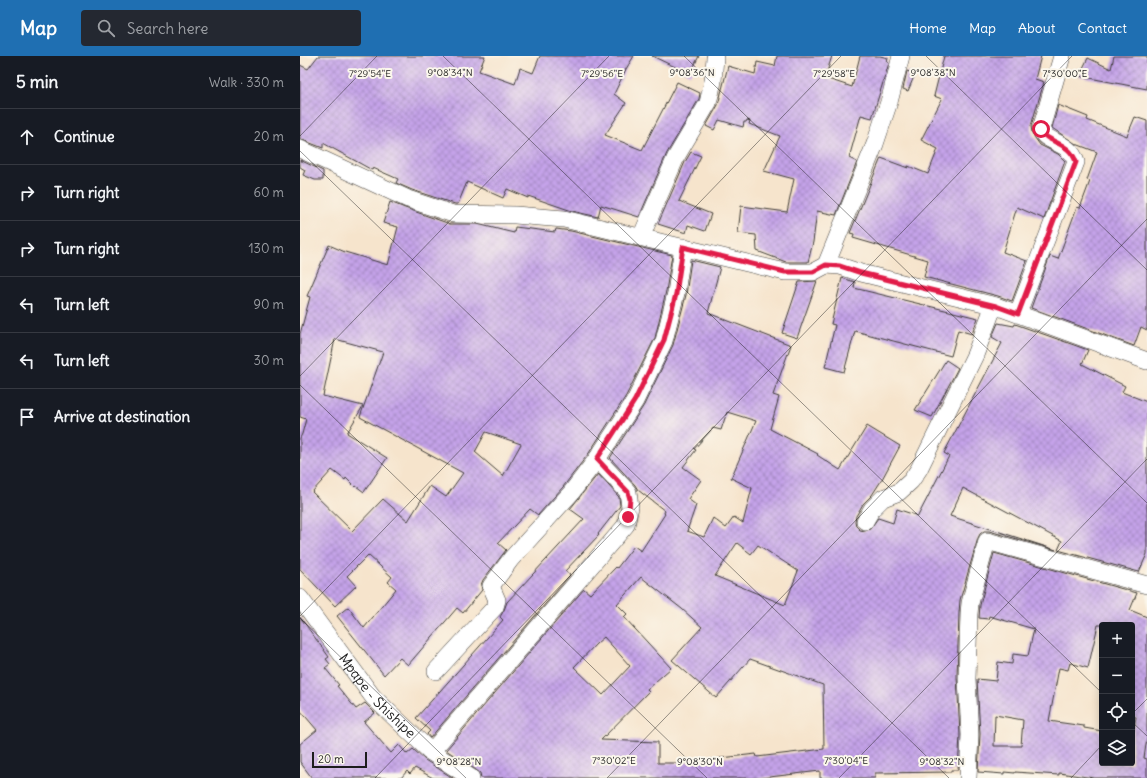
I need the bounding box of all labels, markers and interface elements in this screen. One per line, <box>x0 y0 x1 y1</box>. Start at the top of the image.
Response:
search box <box>81 10 361 46</box>
text: Map <box>20 16 57 40</box>
icon: search <box>95 17 117 39</box>
text: Search here <box>127 19 208 38</box>
text: Home <box>909 19 947 37</box>
text: Map <box>969 19 996 37</box>
text: About <box>1018 19 1056 37</box>
text: Contact <box>1078 19 1127 37</box>
text: 9°08'34"N <box>427 66 473 79</box>
text: 9°08'36"N <box>669 66 715 79</box>
text: 9°08'38"N <box>910 66 956 79</box>
text: 7°29'54"E <box>349 67 391 80</box>
text: 7°29'56"E <box>581 67 623 80</box>
text: 7°29'58"E <box>813 67 855 80</box>
text: 7°30'00"E <box>1043 67 1088 80</box>
text: 5 min <box>16 71 58 93</box>
text: Walk · 330 m <box>209 74 284 91</box>
route start <box>1032 120 1050 138</box>
icon: ahead <box>16 126 38 148</box>
text: Continue <box>54 127 115 146</box>
text: 20 m <box>254 128 284 145</box>
icon: right <box>16 182 38 204</box>
text: Turn right <box>54 183 119 202</box>
text: 60 m <box>253 184 284 201</box>
icon: right <box>16 238 38 260</box>
text: Turn right <box>54 239 119 258</box>
text: 130 m <box>248 240 284 257</box>
icon: left <box>16 294 38 316</box>
text: Turn left <box>54 295 109 314</box>
text: 90 m <box>253 296 284 313</box>
icon: left <box>16 350 38 372</box>
text: Turn left <box>54 351 109 370</box>
text: 30 m <box>254 352 284 369</box>
icon: arrive <box>16 406 38 428</box>
text: Arrive at destination <box>54 407 190 426</box>
route end <box>619 508 637 526</box>
map controls <box>1099 622 1135 766</box>
button: + <box>1099 622 1135 658</box>
street label: Mpape - Shishipe <box>335 650 420 742</box>
button: − <box>1099 658 1135 694</box>
button: locate <box>1099 694 1135 730</box>
button: layers <box>1099 730 1135 766</box>
scale bar <box>312 750 367 769</box>
text: 20 m <box>318 752 344 766</box>
text: 7°30'02"E <box>592 754 636 767</box>
text: 7°30'04"E <box>824 754 868 767</box>
text: 9°08'28"N <box>437 755 481 768</box>
text: 9°08'30"N <box>677 755 723 768</box>
text: 9°08'32"N <box>920 755 964 768</box>

